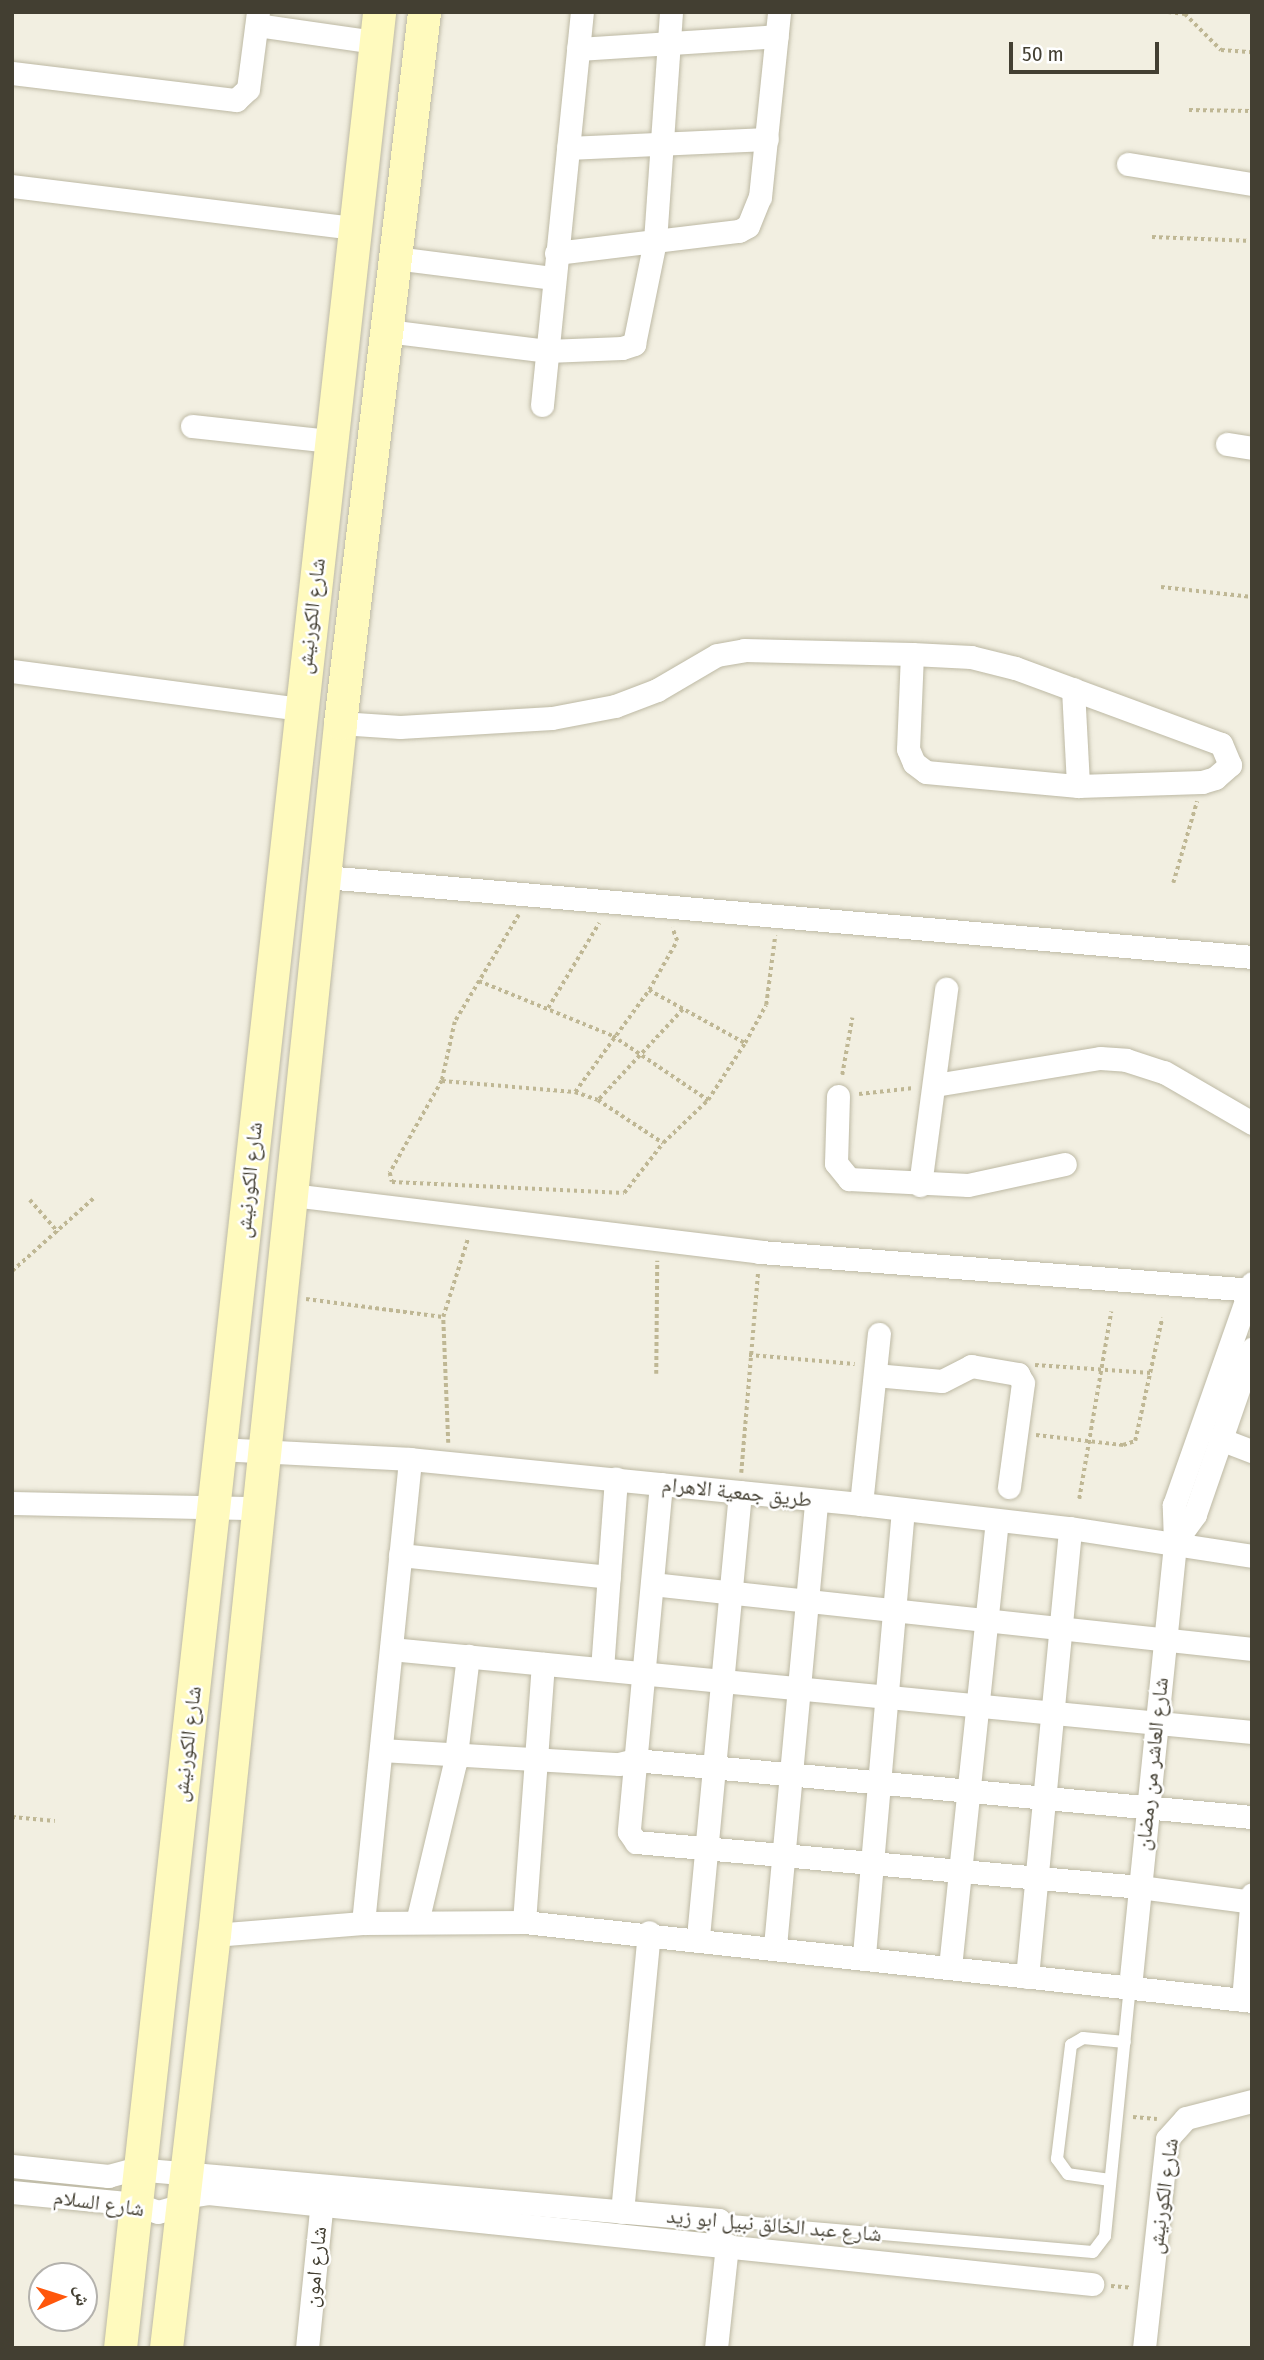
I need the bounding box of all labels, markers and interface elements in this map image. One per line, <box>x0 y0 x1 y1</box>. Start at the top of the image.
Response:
scale bar <box>1012 28 1162 72</box>
text: 50 m <box>1022 41 1064 67</box>
street label: شارع الكورنيش <box>291 557 331 675</box>
street label: شارع الكورنيش <box>230 1121 268 1239</box>
street label: طريق جمعية الاهرام <box>661 1472 813 1512</box>
street label: شارع العاشر من رمضان <box>1130 1676 1174 1852</box>
street label: شارع الكورنيش <box>167 1685 207 1803</box>
street label: شارع الكورنيش <box>1142 2137 1184 2255</box>
street label: شارع السلام <box>52 2184 146 2222</box>
street label: شارع عبد الخالق نبيل ابو زيد <box>665 2203 883 2247</box>
street label: شارع امون <box>298 2225 332 2309</box>
north arrow <box>28 2262 98 2332</box>
text: ش <box>70 2285 94 2307</box>

